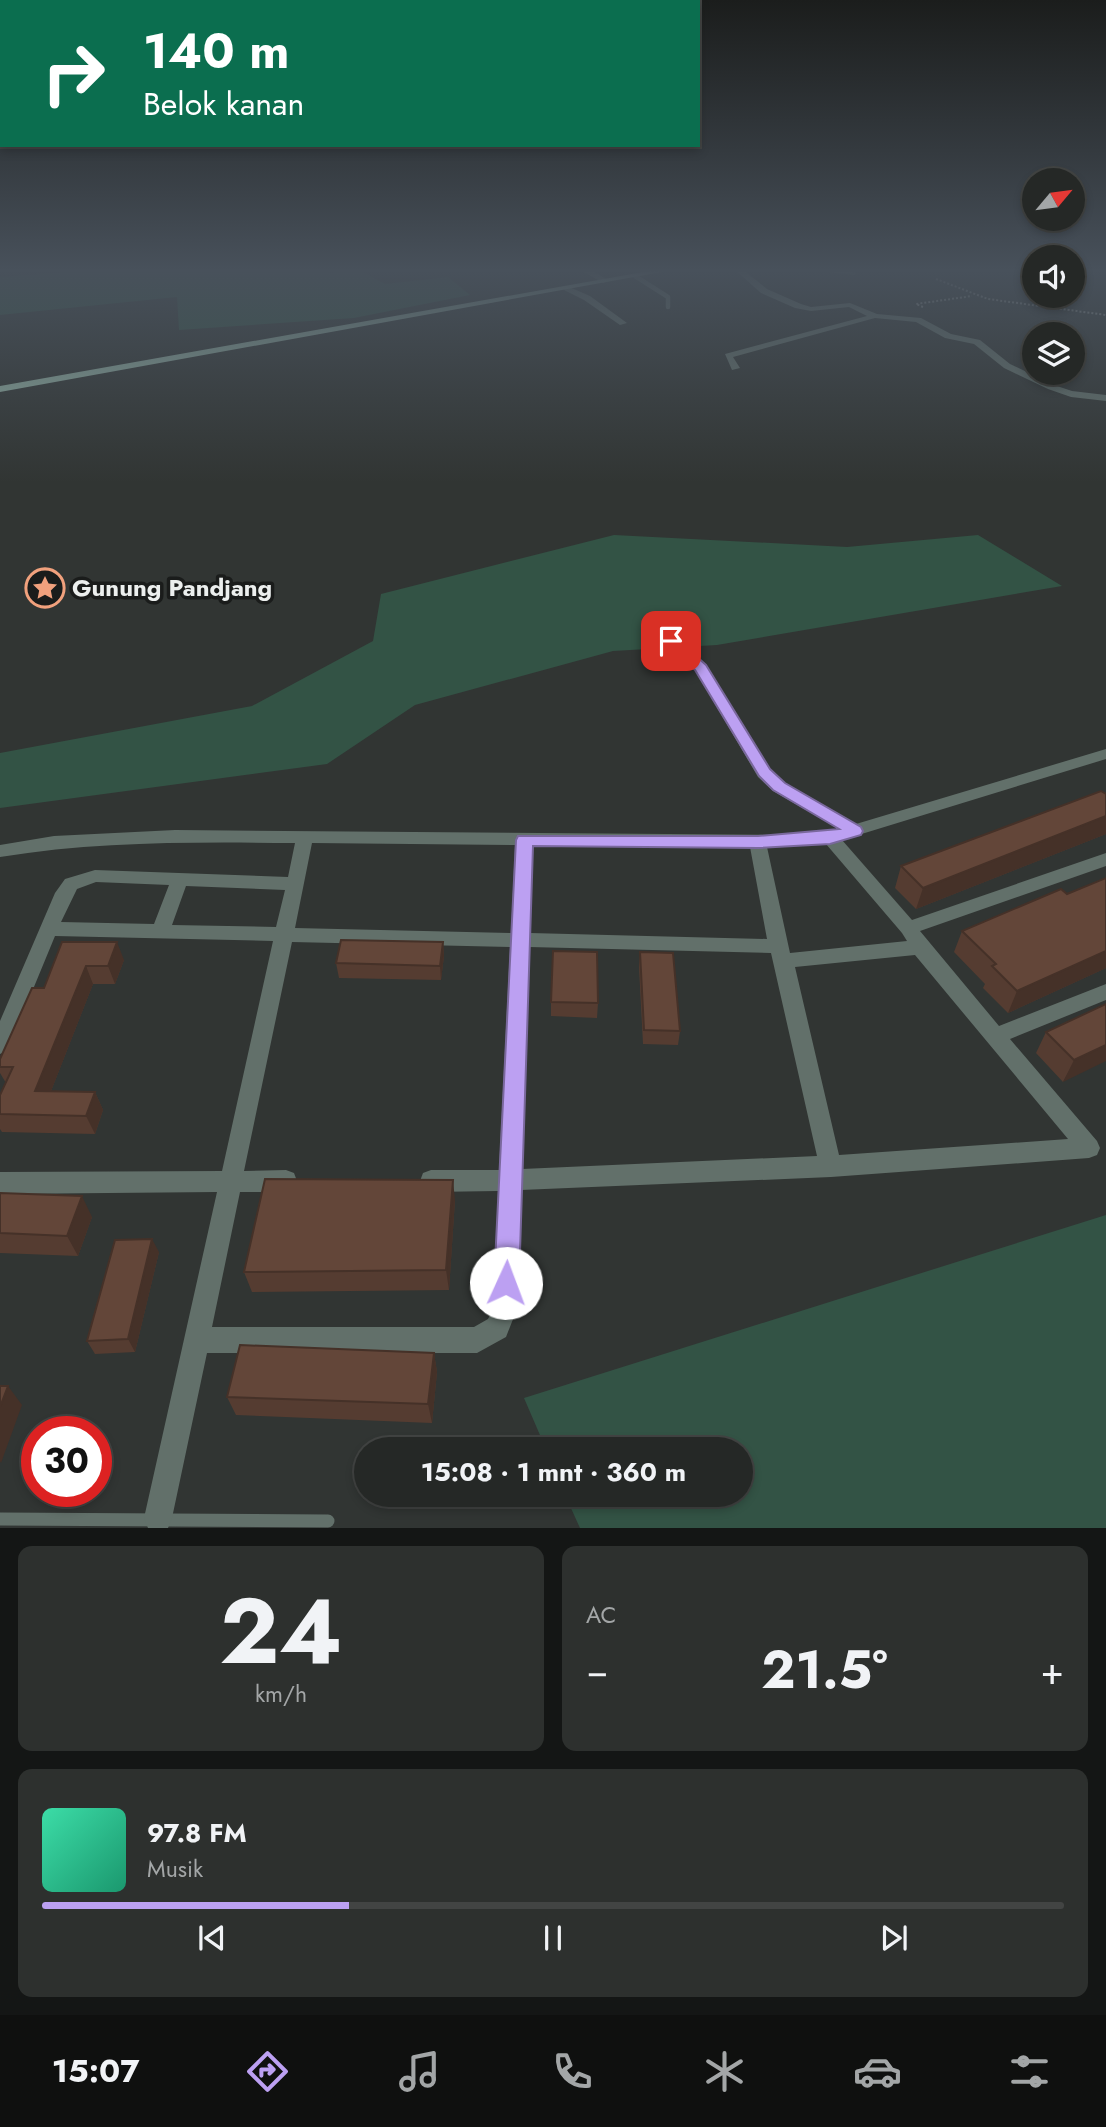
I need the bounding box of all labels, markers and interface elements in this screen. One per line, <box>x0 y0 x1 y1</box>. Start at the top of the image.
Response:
text: 140 m <box>143 16 289 86</box>
icon: right <box>28 28 119 119</box>
text: Belok kanan <box>143 81 304 127</box>
north arrow <box>1022 168 1085 231</box>
map controls <box>1022 168 1085 385</box>
button: sound <box>1022 245 1085 308</box>
button: layers <box>1022 322 1085 385</box>
place icon: Gunung Pandjang <box>24 567 66 609</box>
place label: Gunung Pandjang <box>72 570 272 605</box>
pin <box>641 611 701 671</box>
icon: arrive <box>652 622 690 660</box>
position arrow <box>469 1246 543 1320</box>
speed limit sign: 30 <box>21 1416 112 1507</box>
text: 15:08 · 1 mnt · 360 m <box>421 1453 686 1491</box>
text: 24 <box>219 1566 343 1697</box>
text: AC <box>586 1598 616 1632</box>
text: 21.5° <box>761 1632 888 1708</box>
text: − <box>586 1643 608 1698</box>
text: + <box>1041 1643 1064 1698</box>
text: km/h <box>255 1677 307 1711</box>
text: 97.8 FM <box>147 1814 247 1852</box>
text: Musik <box>147 1852 203 1886</box>
icon: previous <box>193 1919 231 1957</box>
icon: pause <box>534 1919 572 1957</box>
icon: next <box>875 1919 913 1957</box>
icon: directions <box>243 2047 292 2096</box>
icon: music <box>395 2047 444 2096</box>
icon: phone <box>548 2047 597 2096</box>
icon: climate <box>700 2047 749 2096</box>
icon: car <box>853 2047 902 2096</box>
icon: filters <box>1005 2047 1054 2096</box>
text: 15:07 <box>52 2048 139 2094</box>

